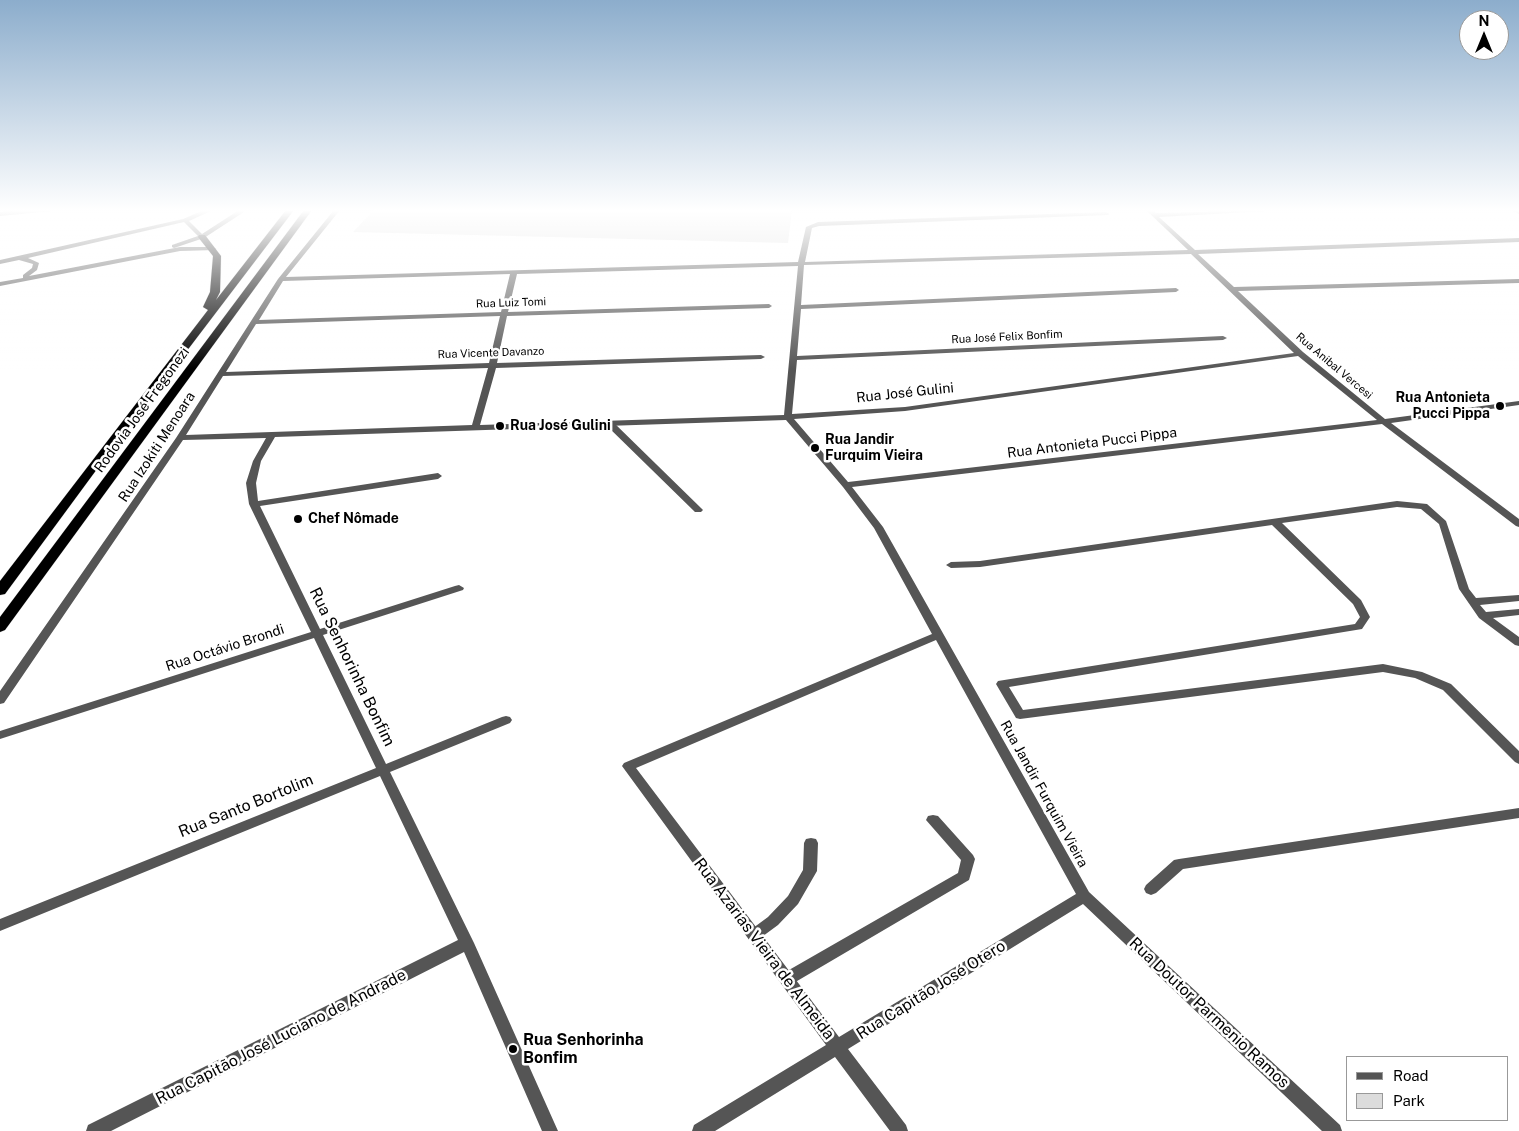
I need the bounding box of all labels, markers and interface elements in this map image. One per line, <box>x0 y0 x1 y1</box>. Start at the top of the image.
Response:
north arrow <box>1459 10 1509 60</box>
text: N <box>1479 13 1489 29</box>
street label: Rua Luiz Tomi <box>476 295 546 311</box>
street label: Rua José Felix Bonfim <box>951 327 1063 347</box>
street label: Rua Anibal Vercesi <box>1293 330 1375 402</box>
street label: Rodovia José Fregonezi <box>91 344 193 476</box>
street label: Rua Vicente Davanzo <box>437 345 545 361</box>
street label: Rua José Gulini <box>855 380 955 406</box>
street label: Rua Izokiti Menoara <box>115 389 199 505</box>
place label: Rua Antonieta Pucci Pippa <box>1395 390 1490 422</box>
marker: Rua Antonieta Pucci Pippa <box>1494 400 1506 412</box>
place label: Rua José Gulini <box>510 418 611 434</box>
marker: Rua José Gulini <box>494 420 506 432</box>
street label: Rua Antonieta Pucci Pippa <box>1006 424 1178 462</box>
place label: Rua Jandir Furquim Vieira <box>825 432 923 464</box>
marker: Rua Jandir Furquim Vieira <box>809 442 821 454</box>
place label: Chef Nômade <box>308 511 399 527</box>
marker: Chef Nômade <box>292 513 304 525</box>
street label: Rua Senhorinha Bonfim <box>305 584 399 750</box>
street label: Rua Octávio Brondi <box>164 621 286 675</box>
street label: Rua Jandir Furquim Vieira <box>997 718 1091 870</box>
street label: Rua Santo Bortolim <box>176 770 316 842</box>
street label: Rua Azarias Vieira de Almeida <box>689 855 839 1043</box>
street label: Rua Doutor Parmenio Ramos <box>1125 934 1293 1092</box>
street label: Rua Capitão José Otero <box>853 936 1009 1044</box>
street label: Rua Capitão José Luciano de Andrade <box>153 965 409 1109</box>
place label: Rua Senhorinha Bonfim <box>523 1030 644 1068</box>
marker: Rua Senhorinha Bonfim <box>507 1043 519 1055</box>
legend <box>1346 1056 1509 1121</box>
text: Road <box>1393 1067 1429 1084</box>
text: Park <box>1393 1092 1425 1109</box>

